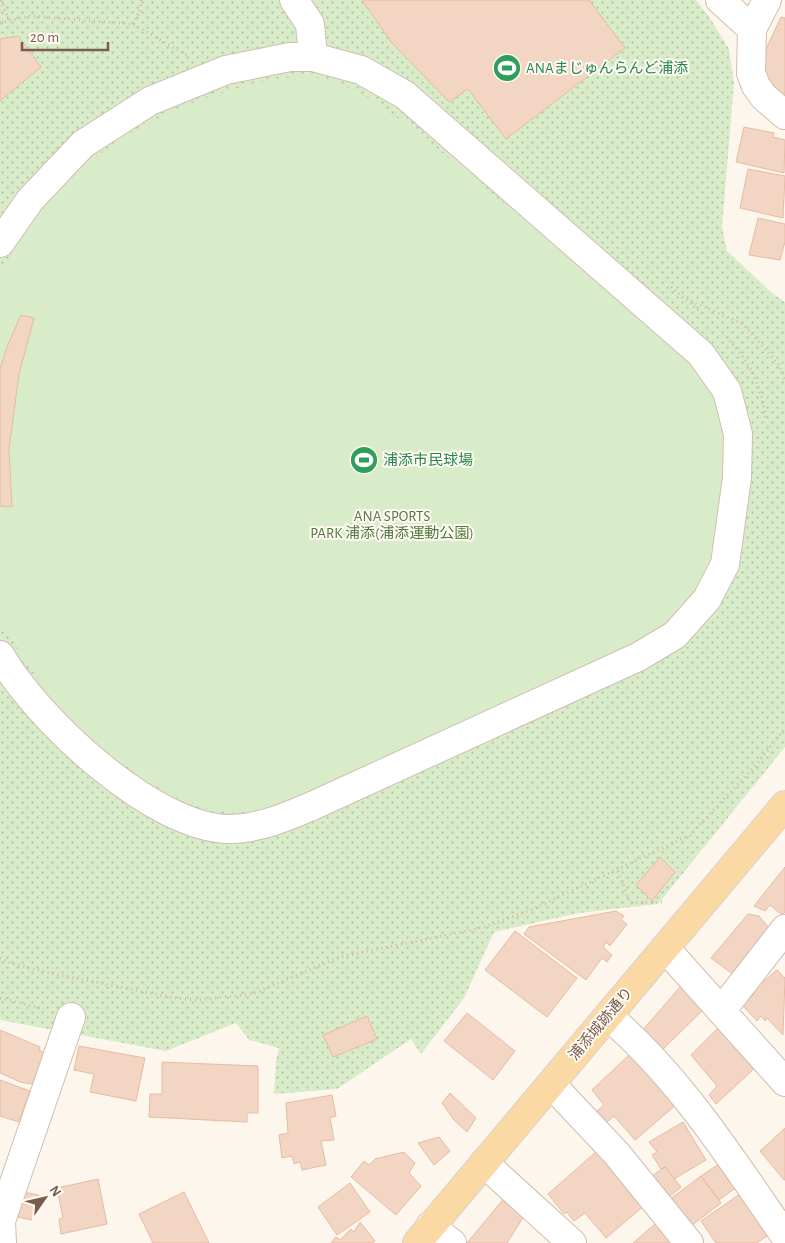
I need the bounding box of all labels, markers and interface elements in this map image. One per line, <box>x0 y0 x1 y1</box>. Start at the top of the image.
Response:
scale bar <box>22 20 109 52</box>
text: 20 m <box>30 30 59 45</box>
sports icon: ANAまじゅんらんど浦添 <box>492 53 522 83</box>
place label: ANAまじゅんらんど浦添 <box>526 59 688 76</box>
sports icon: 浦添市民球場 <box>349 445 379 475</box>
place label: 浦添市民球場 <box>383 451 473 468</box>
park label: ANA SPORTS PARK 浦添(浦添運動公園) <box>310 509 474 541</box>
street label: 浦添城跡通り <box>565 983 636 1063</box>
north arrow <box>20 1173 70 1223</box>
text: N <box>46 1183 63 1199</box>

